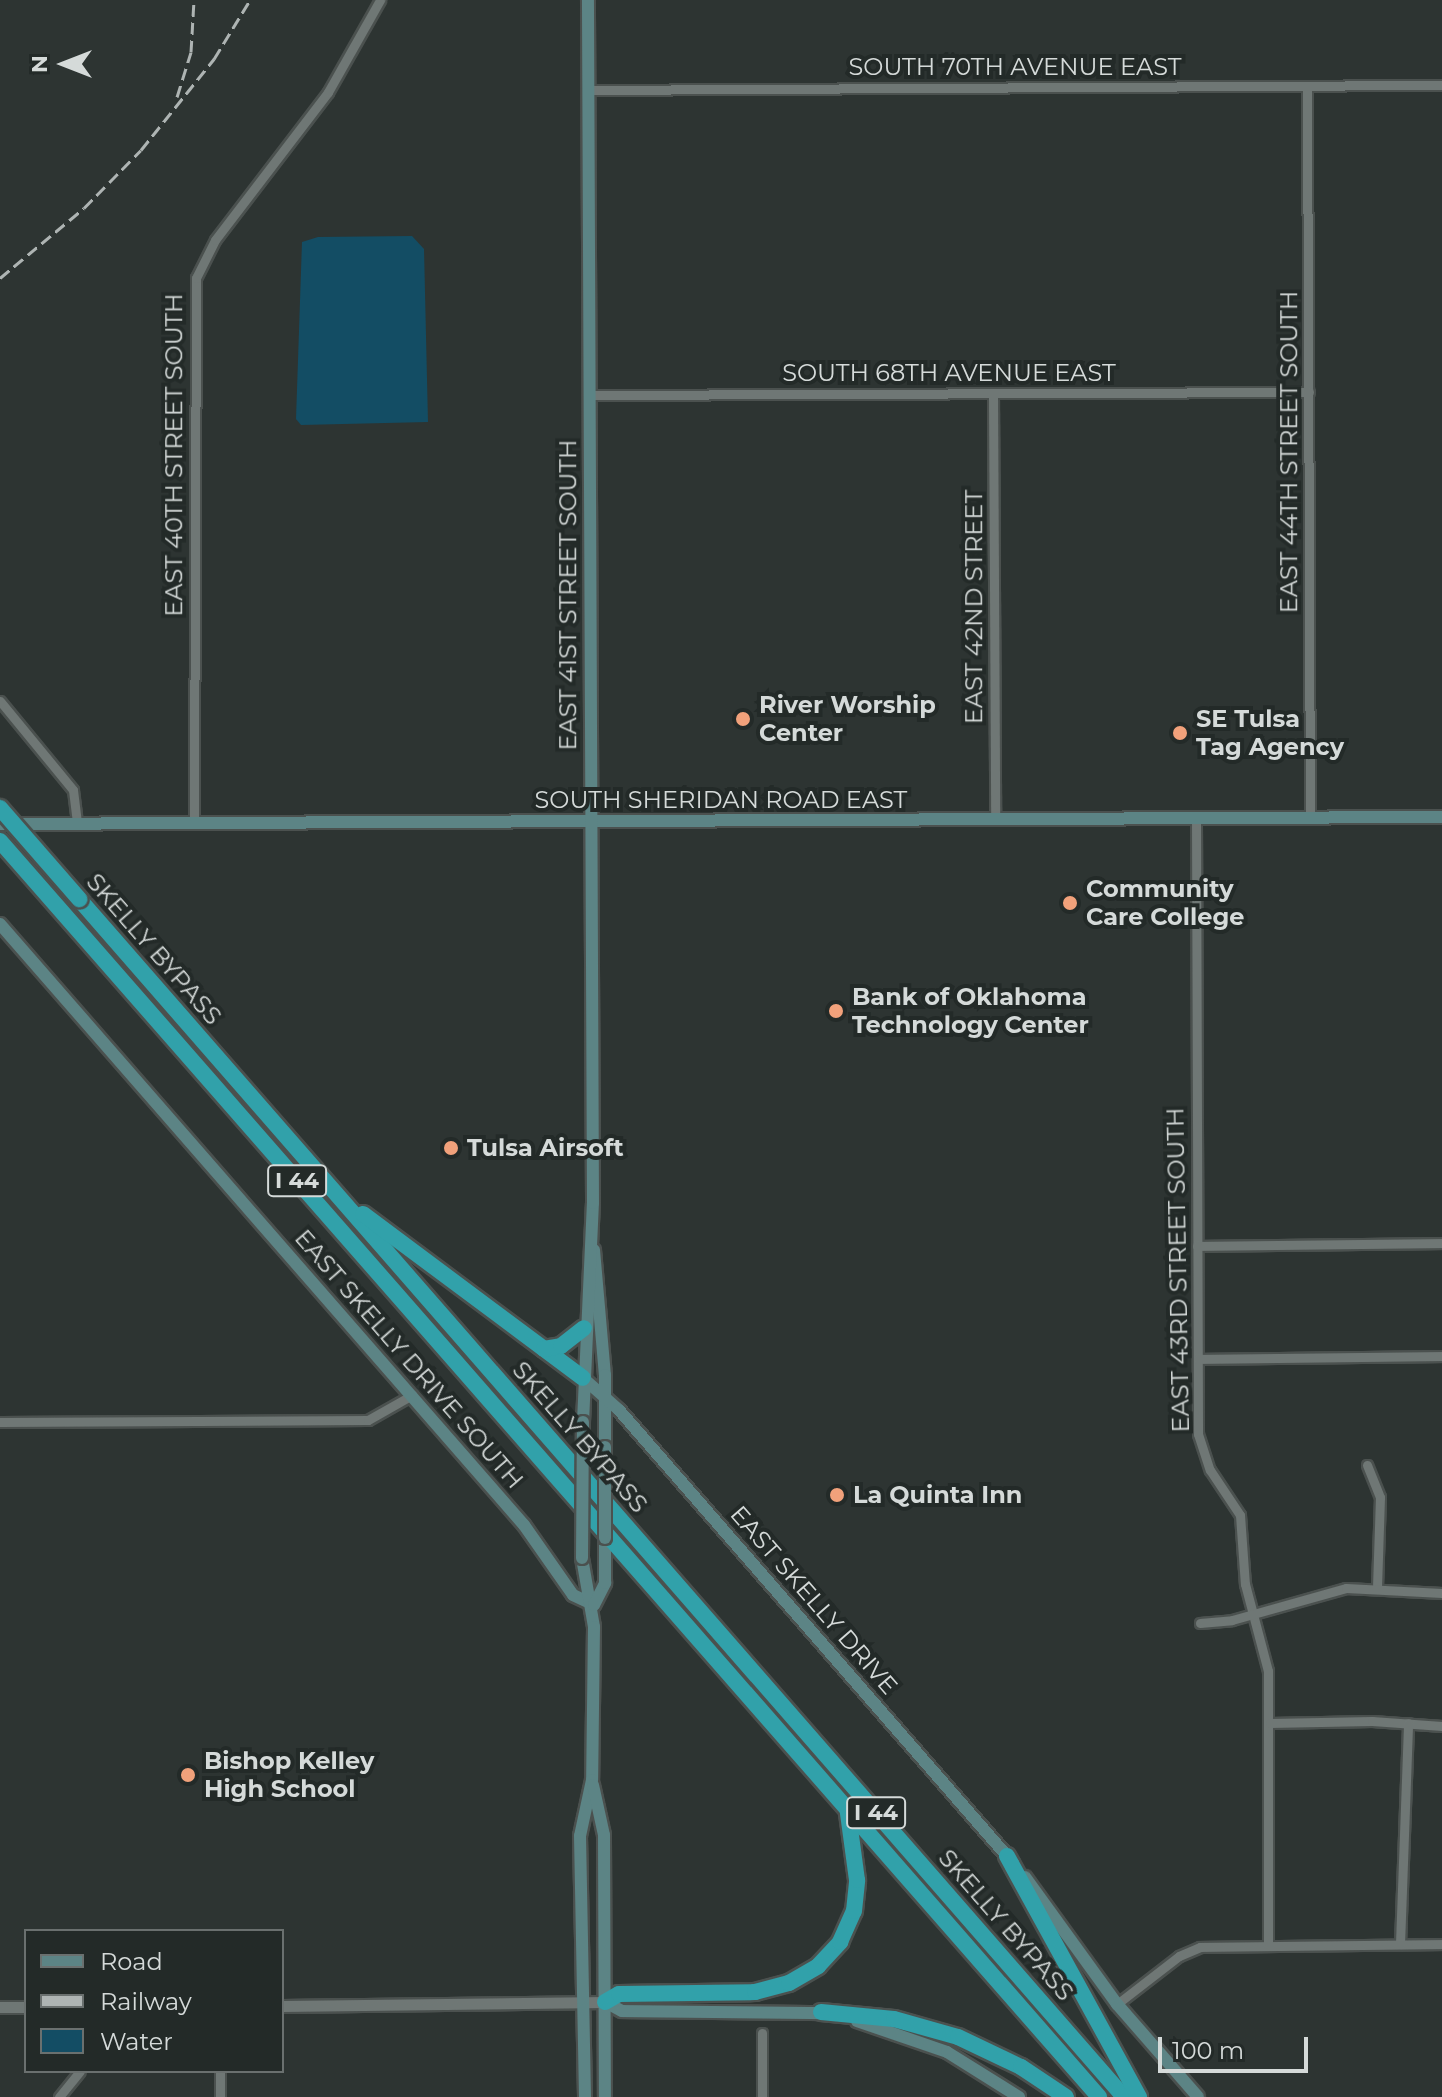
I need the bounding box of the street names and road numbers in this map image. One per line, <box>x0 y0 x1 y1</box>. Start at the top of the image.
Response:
street label: SOUTH 70TH AVENUE EAST <box>849 53 1181 81</box>
street label: EAST 44TH STREET SOUTH <box>1275 291 1303 613</box>
street label: EAST 40TH STREET SOUTH <box>160 293 188 617</box>
street label: SOUTH 68TH AVENUE EAST <box>782 359 1116 387</box>
street label: EAST 41ST STREET SOUTH <box>554 439 582 751</box>
street label: EAST 42ND STREET <box>960 490 988 724</box>
street label: SOUTH SHERIDAN ROAD EAST <box>535 786 907 814</box>
street label: SKELLY BYPASS <box>81 868 227 1030</box>
street label: EAST 43RD STREET SOUTH <box>1161 1107 1195 1433</box>
road number: I 44 <box>267 1163 327 1199</box>
street label: EAST SKELLY DRIVE SOUTH <box>289 1224 529 1494</box>
street label: SKELLY BYPASS <box>507 1356 653 1518</box>
street label: EAST SKELLY DRIVE <box>724 1500 904 1700</box>
road number: I 44 <box>846 1795 906 1831</box>
street label: SKELLY BYPASS <box>933 1844 1079 2006</box>

